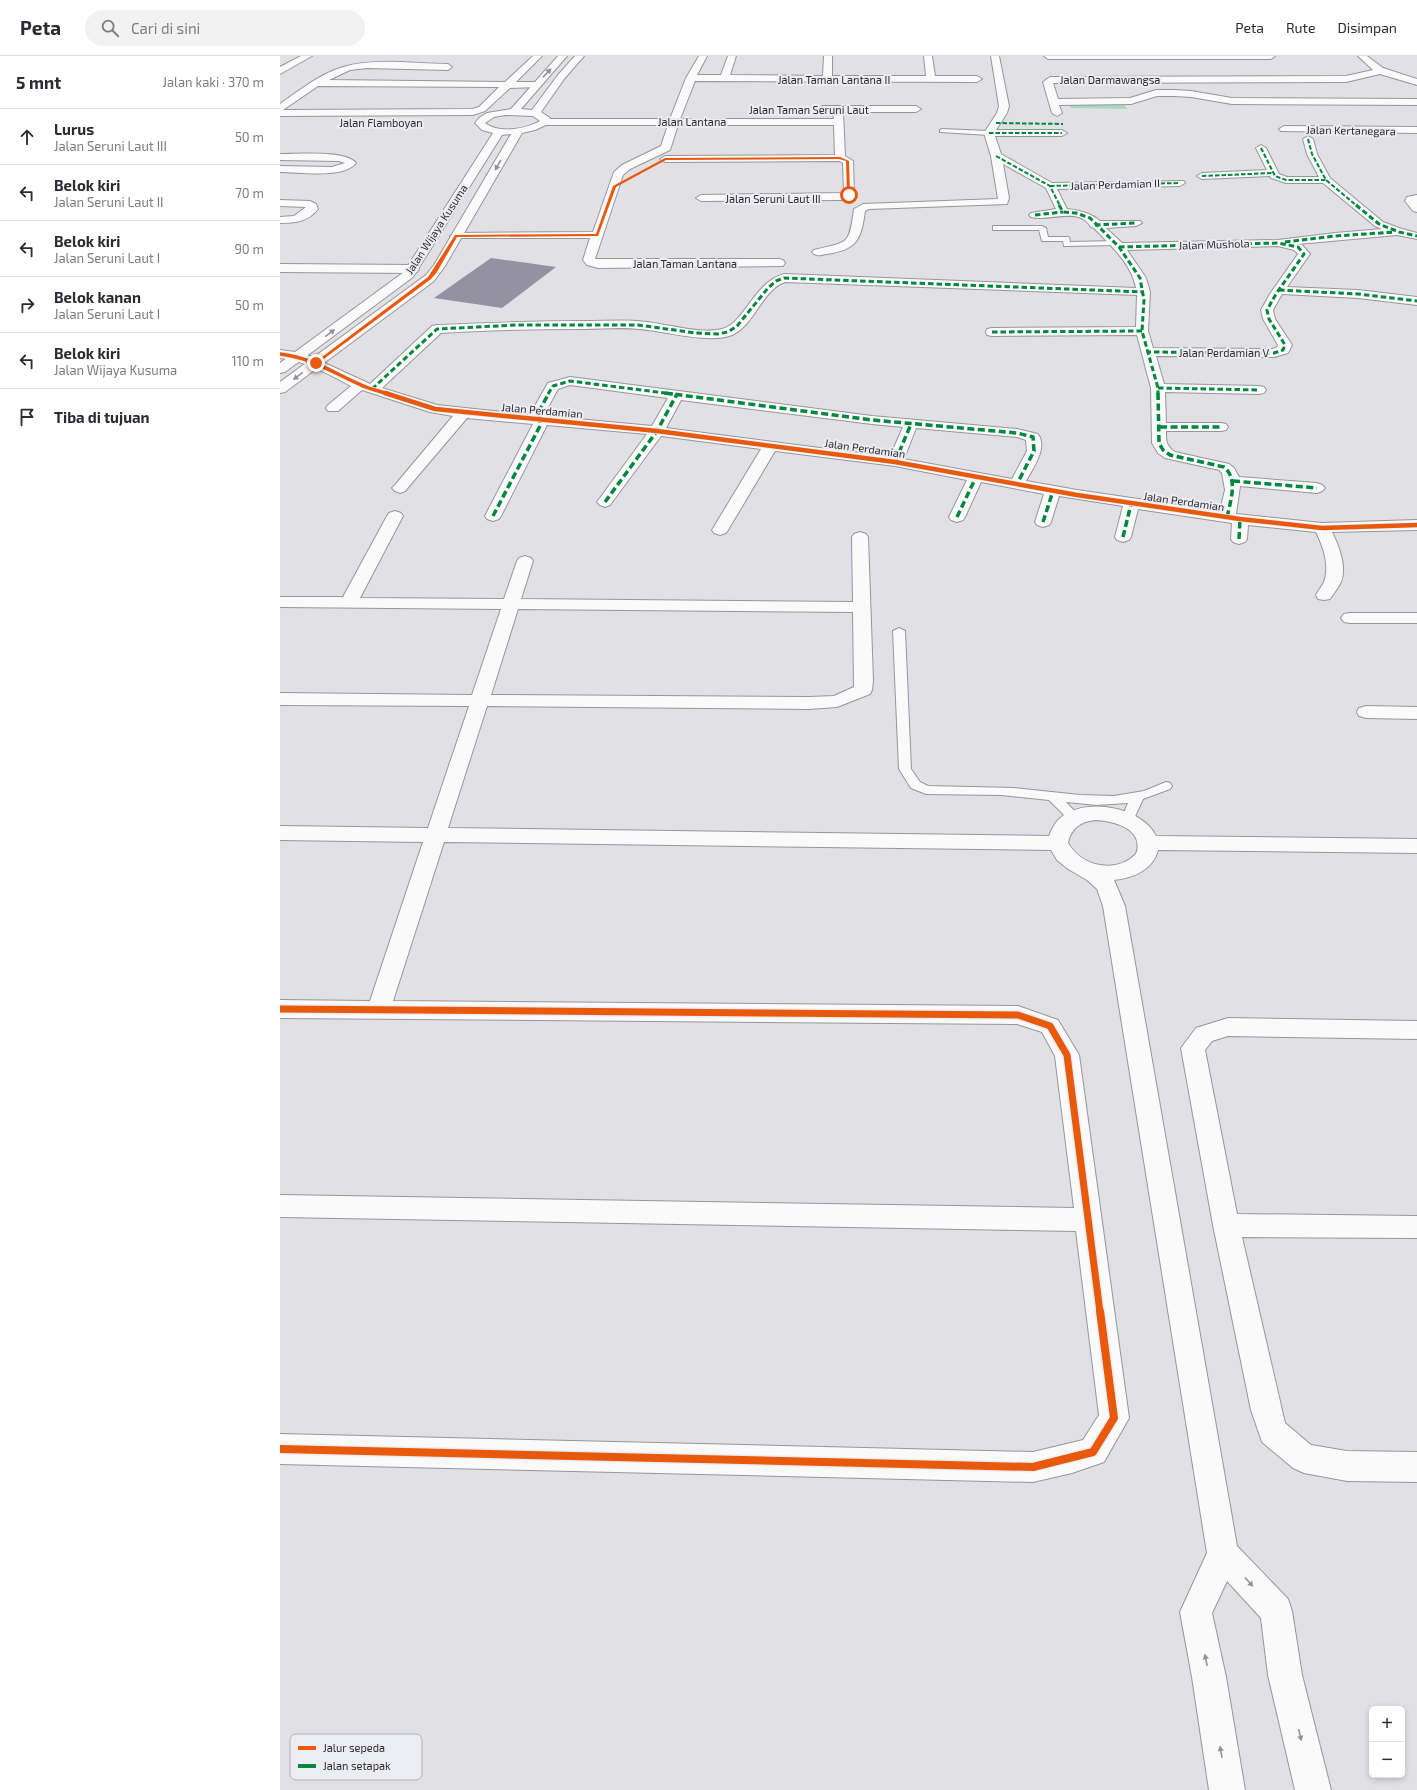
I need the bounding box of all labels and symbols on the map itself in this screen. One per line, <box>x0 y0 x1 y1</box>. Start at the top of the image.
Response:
one-way arrow <box>543 68 552 78</box>
street label: Jalan Taman Lantana II <box>778 73 890 86</box>
street label: Jalan Darmawangsa <box>1060 73 1160 86</box>
street label: Jalan Taman Seruni Laut <box>749 103 869 116</box>
street label: Jalan Lantana <box>658 115 726 128</box>
street label: Jalan Flamboyan <box>339 116 423 129</box>
street label: Jalan Kertanegara <box>1306 123 1396 137</box>
one-way arrow <box>495 159 502 171</box>
street label: Jalan Perdamian II <box>1070 176 1160 192</box>
street label: Jalan Wijaya Kusuma <box>402 182 471 277</box>
route start <box>840 186 858 204</box>
street label: Jalan Seruni Laut III <box>725 192 821 205</box>
street label: Jalan Mushola <box>1178 236 1250 252</box>
street label: Jalan Taman Lantana <box>633 257 737 270</box>
one-way arrow <box>324 329 335 337</box>
street label: Jalan Perdamian V <box>1179 346 1270 359</box>
route end <box>307 354 325 372</box>
one-way arrow <box>293 372 303 380</box>
street label: Jalan Perdamian <box>501 400 583 420</box>
street label: Jalan Perdamian <box>824 436 906 460</box>
street label: Jalan Perdamian <box>1143 489 1225 513</box>
one-way arrow <box>1245 1577 1254 1588</box>
one-way arrow <box>1202 1654 1208 1667</box>
one-way arrow <box>1297 1729 1303 1741</box>
legend <box>290 1734 422 1780</box>
text: Jalur sepeda <box>323 1741 385 1754</box>
one-way arrow <box>1218 1745 1224 1758</box>
text: Jalan setapak <box>323 1759 391 1772</box>

